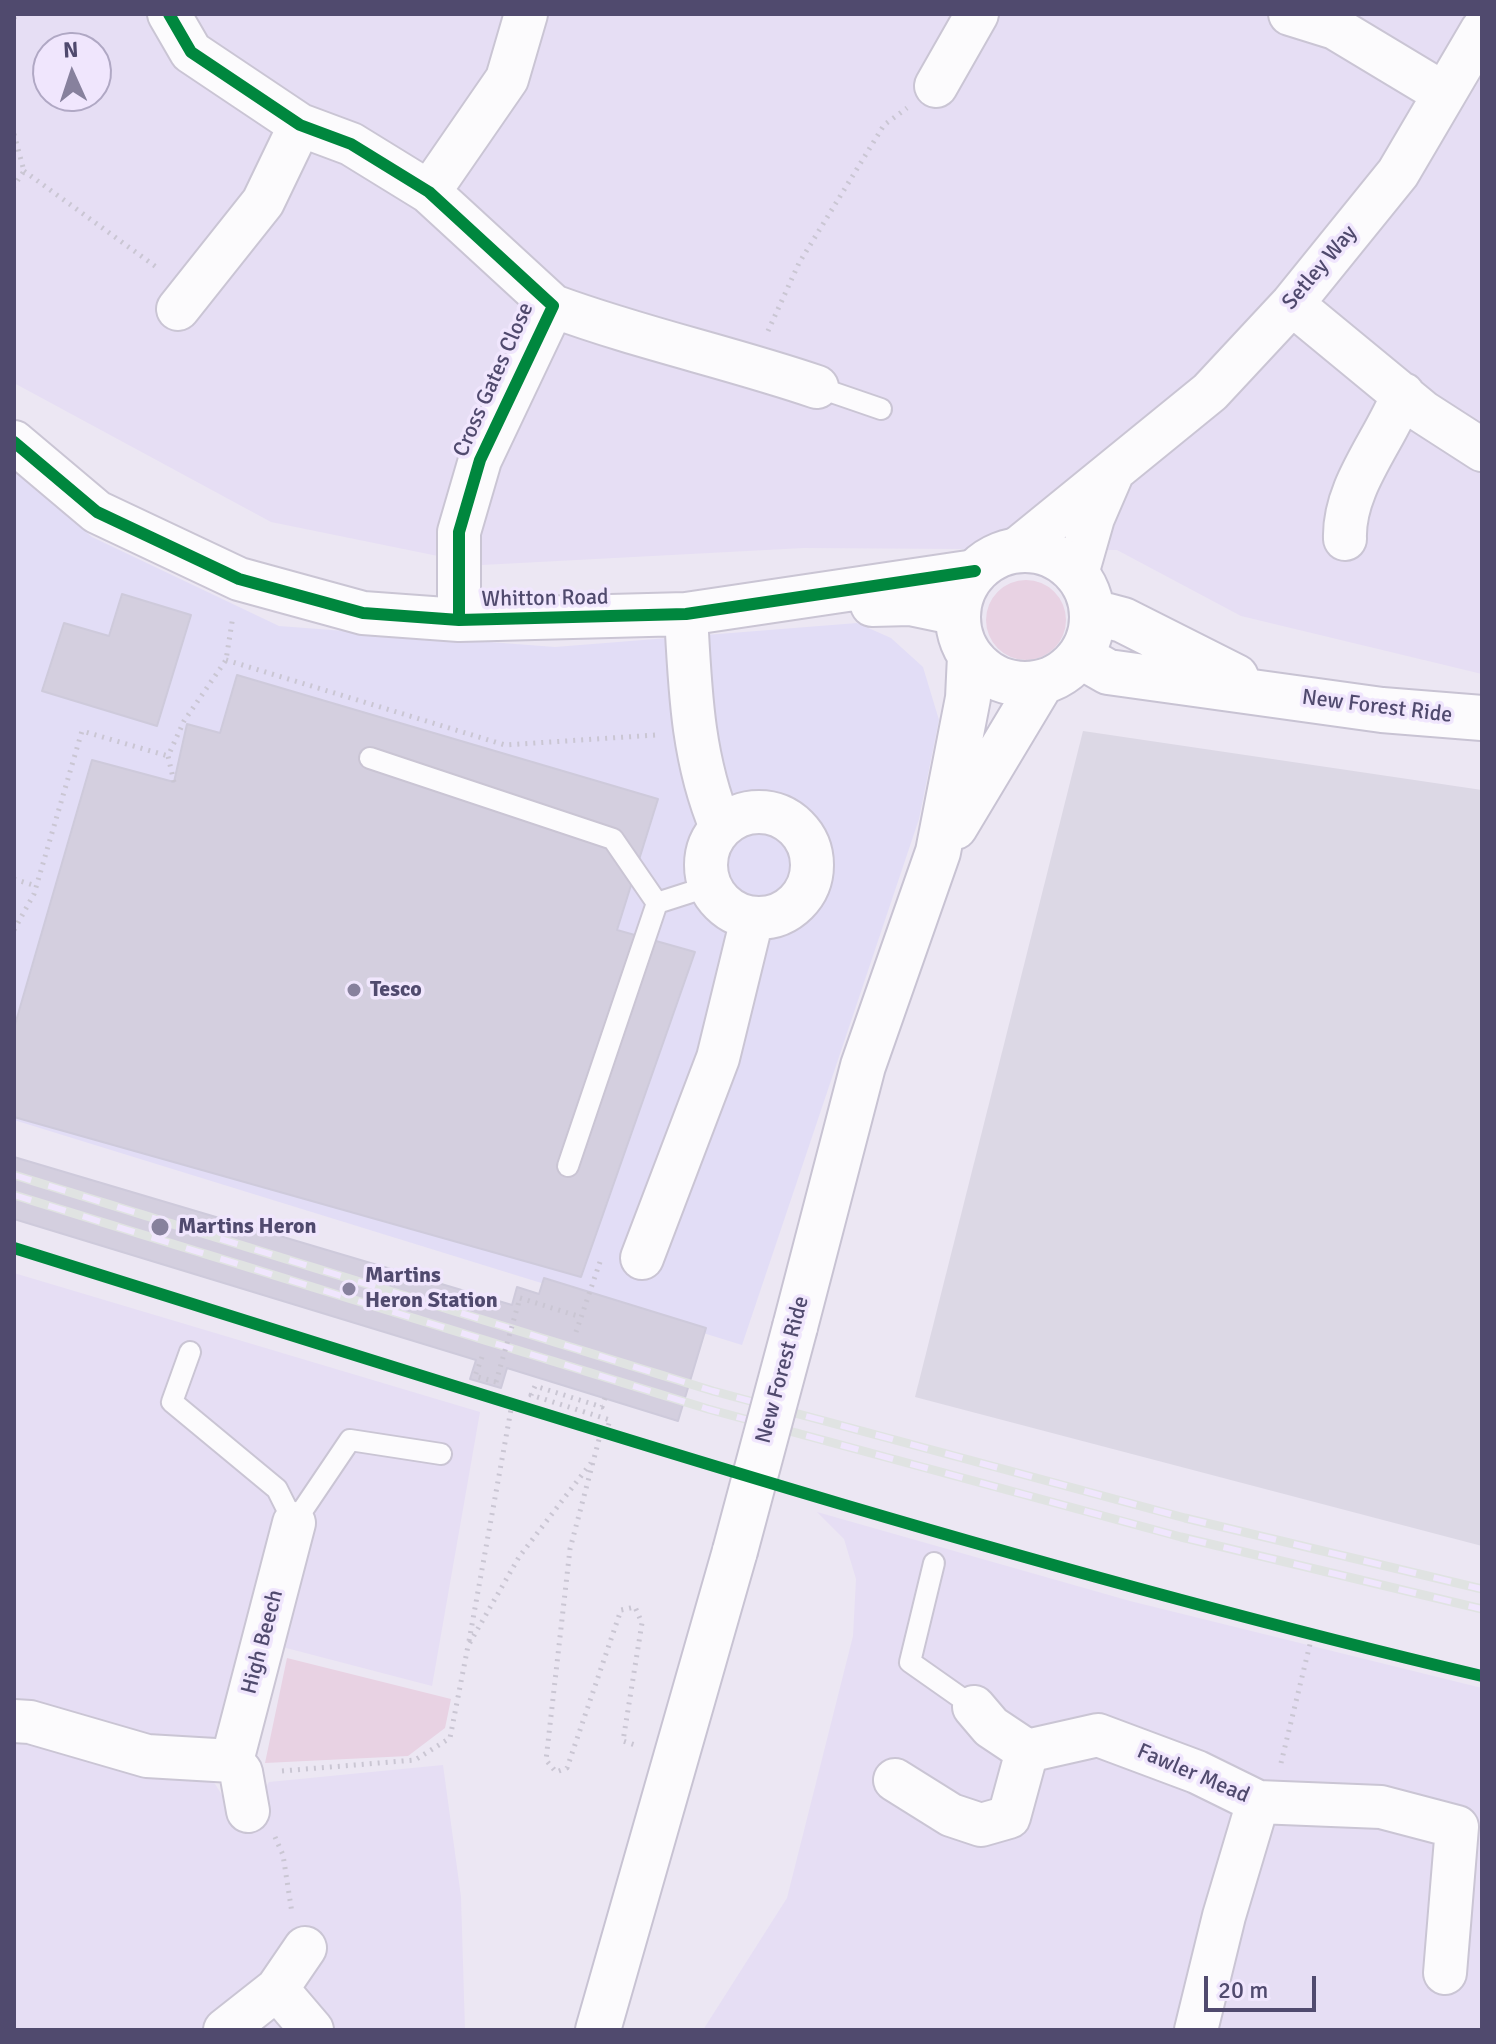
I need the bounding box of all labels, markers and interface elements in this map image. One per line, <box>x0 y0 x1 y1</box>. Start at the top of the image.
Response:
north arrow <box>32 32 112 112</box>
text: N <box>62 36 79 63</box>
street label: Setley Way <box>1277 220 1363 316</box>
street label: Cross Gates Close <box>448 299 540 461</box>
street label: Whitton Road <box>481 585 609 613</box>
street label: New Forest Ride <box>1300 685 1454 729</box>
place label: Tesco <box>370 977 422 1003</box>
marker: Tesco <box>345 981 363 999</box>
place label: Martins Heron <box>178 1214 317 1240</box>
marker: Martins Heron <box>149 1216 171 1238</box>
place label: Martins Heron Station <box>365 1263 498 1314</box>
marker: Martins Heron Station <box>340 1280 358 1298</box>
street label: New Forest Ride <box>751 1293 815 1447</box>
street label: High Beech <box>236 1587 290 1697</box>
street label: Fawler Mead <box>1133 1739 1253 1809</box>
scale bar <box>1208 1960 1320 2010</box>
text: 20 m <box>1218 1975 1268 2005</box>

